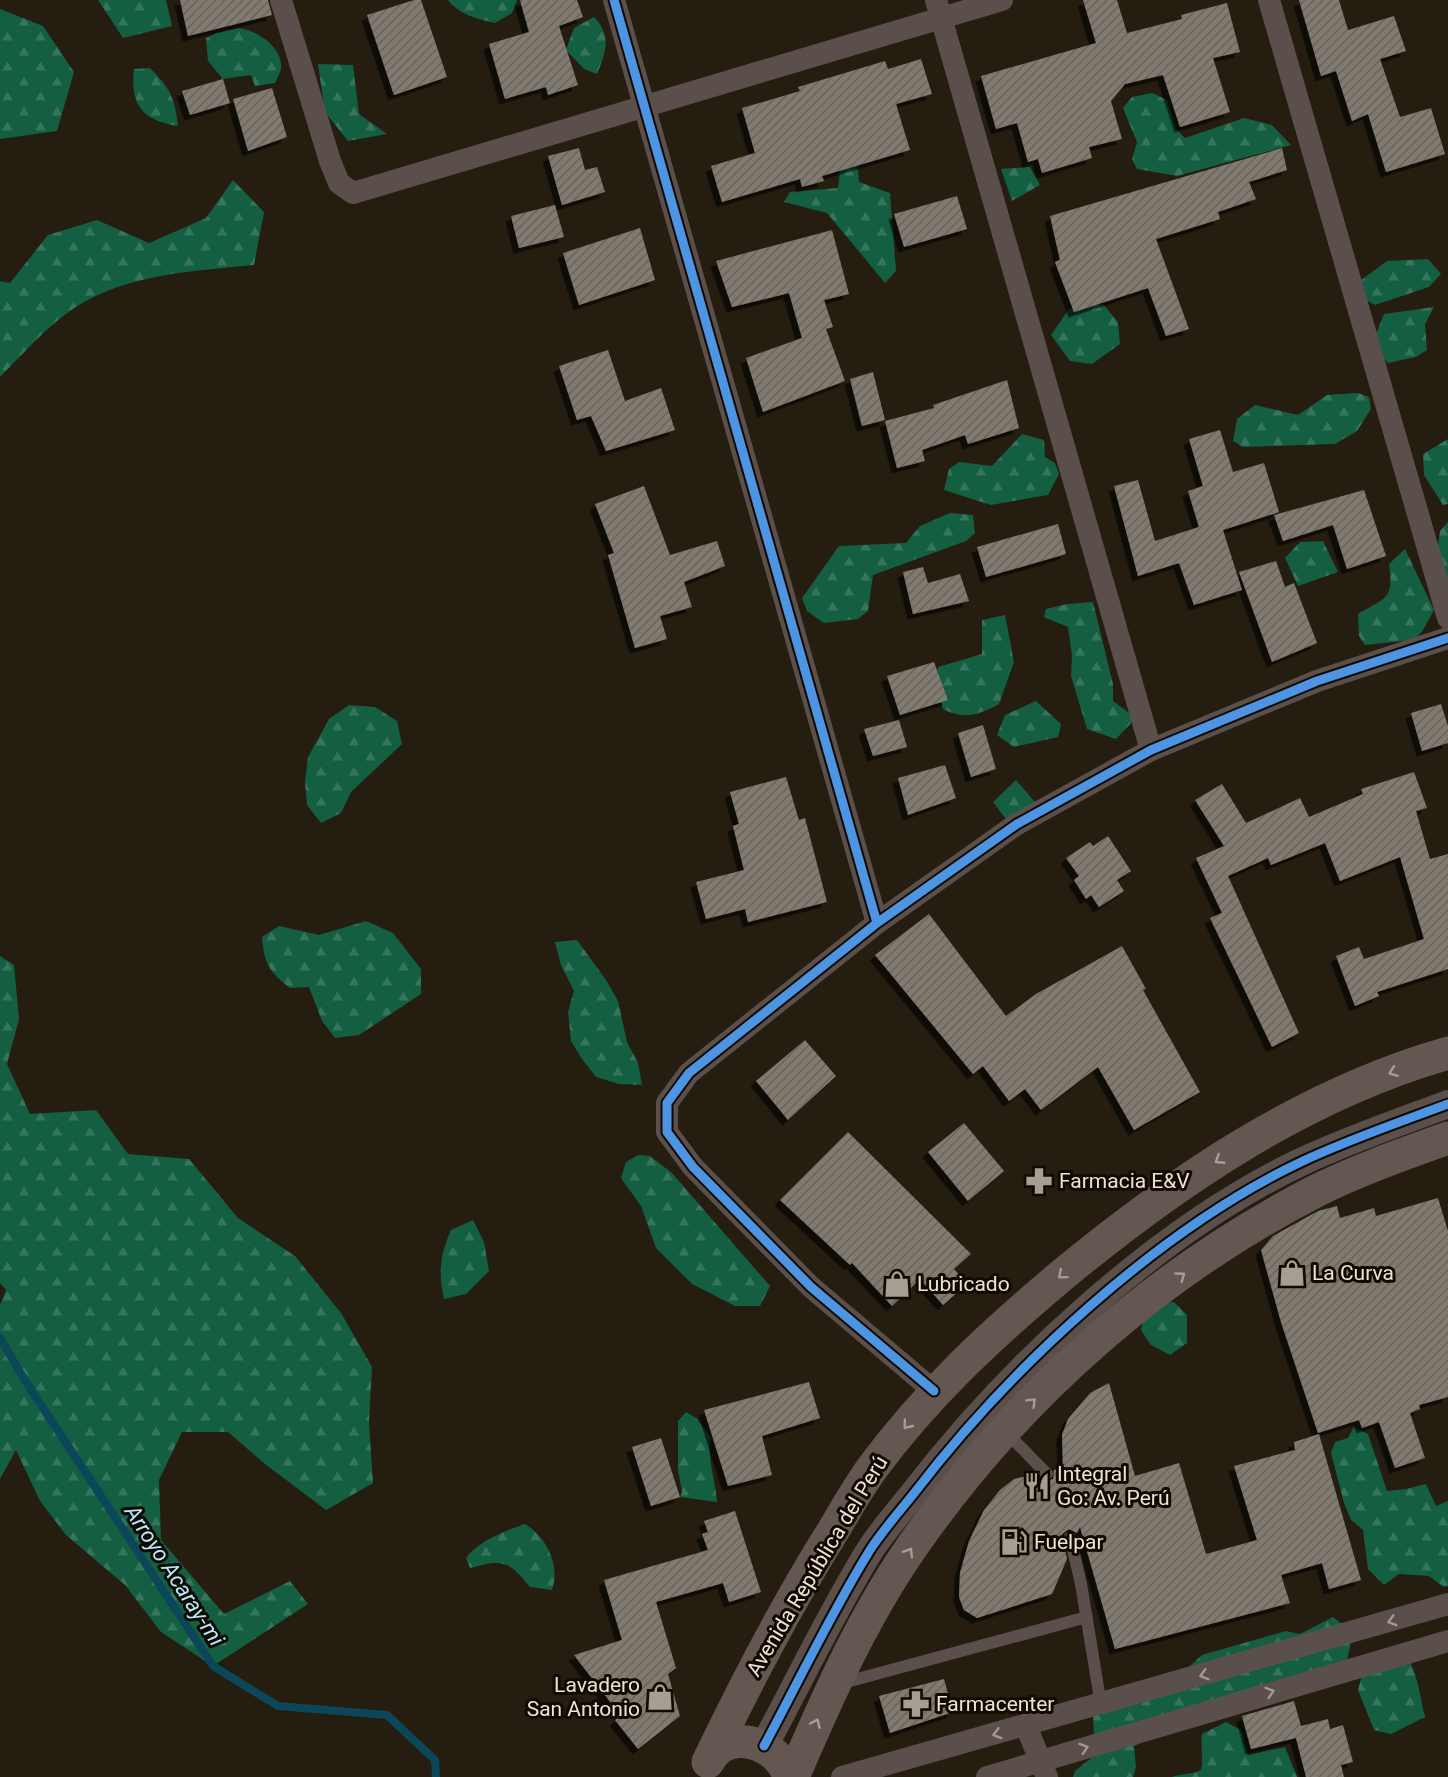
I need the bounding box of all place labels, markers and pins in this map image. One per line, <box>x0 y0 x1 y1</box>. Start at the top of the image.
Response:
pharmacy icon: Farmacia E&V <box>1024 1166 1054 1196</box>
place label: Farmacia E&V <box>1059 1169 1190 1193</box>
shop icon: La Curva <box>1277 1258 1307 1288</box>
place label: La Curva <box>1312 1261 1394 1285</box>
shop icon: Lubricado <box>882 1269 912 1299</box>
place label: Lubricado <box>917 1272 1010 1296</box>
place label: Integral Go: Av. Perú <box>1057 1462 1170 1510</box>
restaurant icon: Integral Go: Av. Perú <box>1022 1471 1052 1501</box>
fuel station icon: Fuelpar <box>999 1527 1029 1557</box>
place label: Fuelpar <box>1034 1530 1104 1554</box>
place label: Lavadero San Antonio <box>527 1673 640 1721</box>
shop icon: Lavadero San Antonio <box>645 1682 675 1712</box>
pharmacy icon: Farmacenter <box>901 1689 931 1719</box>
place label: Farmacenter <box>936 1692 1054 1716</box>

